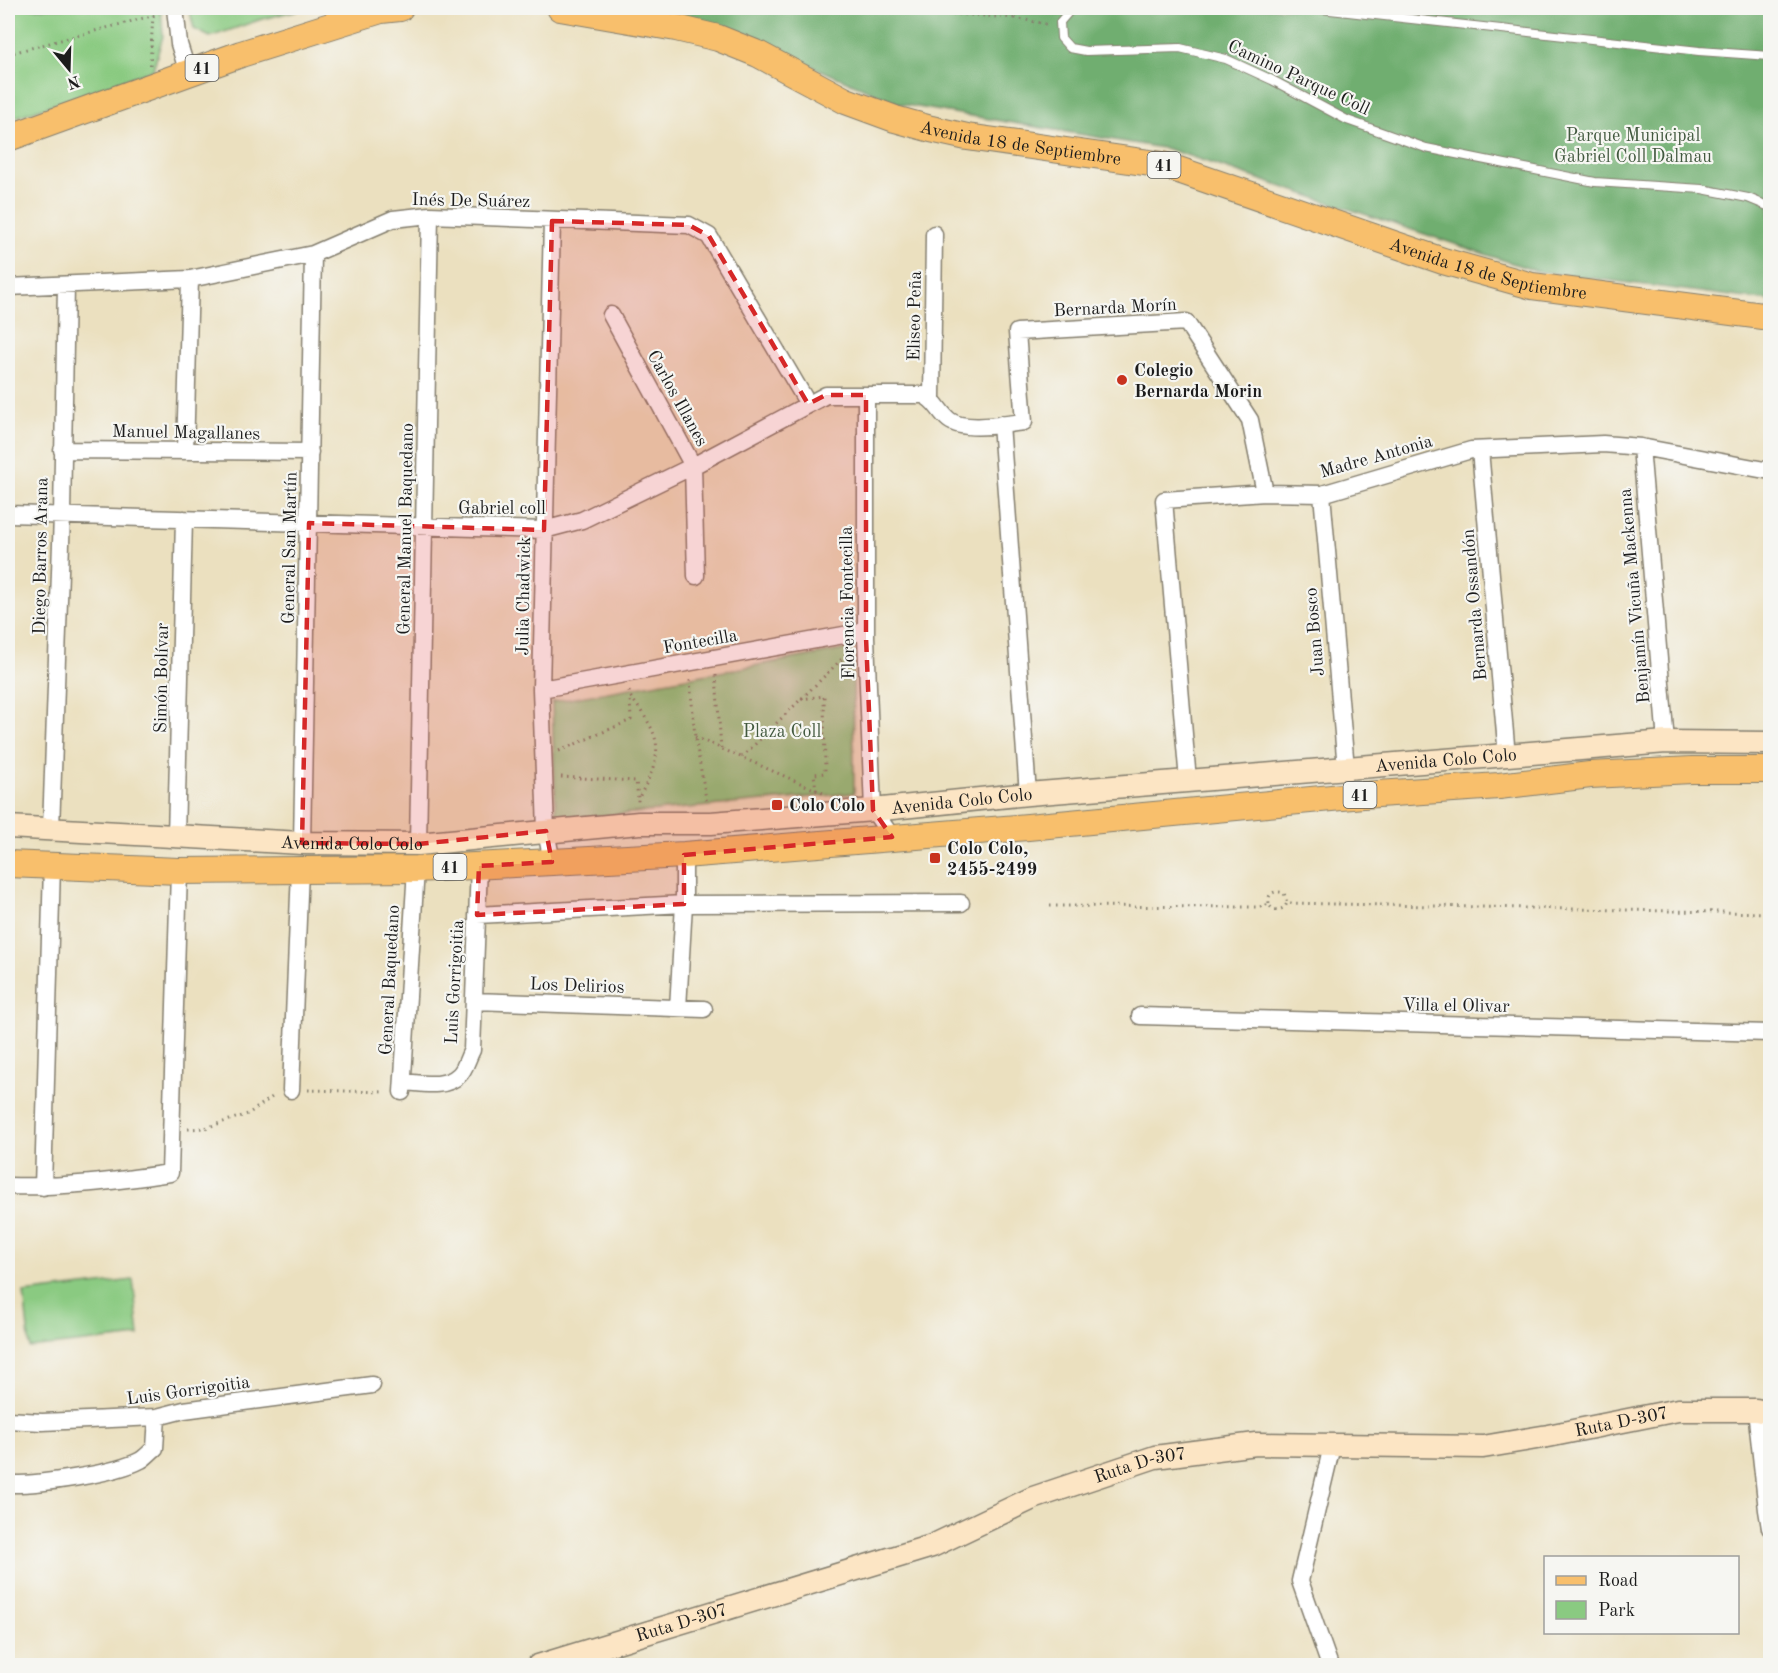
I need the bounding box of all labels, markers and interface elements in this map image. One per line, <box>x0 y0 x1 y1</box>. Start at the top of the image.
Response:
street label: Camino Parque Coll <box>1225 37 1372 119</box>
north arrow <box>39 39 99 99</box>
road number: 41 <box>186 55 218 81</box>
text: N <box>64 72 82 91</box>
street label: Avenida 18 de Septiembre <box>918 118 1122 169</box>
park label: Parque Municipal Gabriel Coll Dalmau <box>1554 127 1712 166</box>
road number: 41 <box>1148 152 1180 178</box>
street label: Inés De Suárez <box>412 191 530 211</box>
street label: Avenida 18 de Septiembre <box>1387 235 1588 303</box>
street label: Eliseo Peña <box>905 271 925 361</box>
street label: Bernarda Morín <box>1053 296 1177 320</box>
street label: Carlos Illanes <box>643 348 711 450</box>
place label: Colegio Bernarda Morin <box>1134 362 1262 401</box>
marker: Colegio Bernarda Morin <box>1115 373 1129 387</box>
street label: Manuel Magallanes <box>112 423 261 443</box>
street label: General Manuel Baquedano <box>395 423 417 635</box>
street label: Madre Antonia <box>1318 432 1435 482</box>
street label: General San Martín <box>280 471 300 624</box>
street label: Diego Barros Arana <box>31 477 51 635</box>
street label: Benjamín Vicuña Mackenna <box>1617 488 1653 704</box>
street label: Gabriel coll <box>458 500 546 518</box>
street label: Florencia Fontecilla <box>838 526 858 680</box>
street label: Bernarda Ossandón <box>1459 528 1491 682</box>
street label: Julia Chadwick <box>514 536 534 656</box>
street label: Juan Bosco <box>1302 587 1328 677</box>
street label: Simón Bolívar <box>152 622 172 733</box>
street label: Fontecilla <box>661 627 739 657</box>
park label: Plaza Coll <box>743 723 821 741</box>
street label: Avenida Colo Colo <box>1374 746 1518 776</box>
road number: 41 <box>1344 782 1376 808</box>
street label: Avenida Colo Colo <box>890 786 1033 818</box>
place label: Colo Colo <box>789 797 865 815</box>
marker: Colo Colo <box>770 798 784 812</box>
street label: Avenida Colo Colo <box>280 834 424 854</box>
place label: Colo Colo, 2455-2499 <box>947 840 1037 879</box>
marker: Colo Colo, 2455-2499 <box>928 851 942 865</box>
road number: 41 <box>434 854 466 880</box>
street label: General Baquedano <box>377 904 403 1056</box>
street label: Luis Gorrigoitia <box>443 919 467 1045</box>
street label: Los Delirios <box>529 975 625 997</box>
street label: Villa el Olivar <box>1402 996 1510 1016</box>
street label: Luis Gorrigoitia <box>125 1373 251 1409</box>
street label: Ruta D-307 <box>1573 1404 1670 1440</box>
street label: Ruta D-307 <box>1092 1445 1187 1487</box>
legend <box>1544 1556 1739 1634</box>
text: Road <box>1598 1572 1638 1590</box>
street label: Ruta D-307 <box>634 1601 730 1646</box>
text: Park <box>1598 1602 1635 1620</box>

